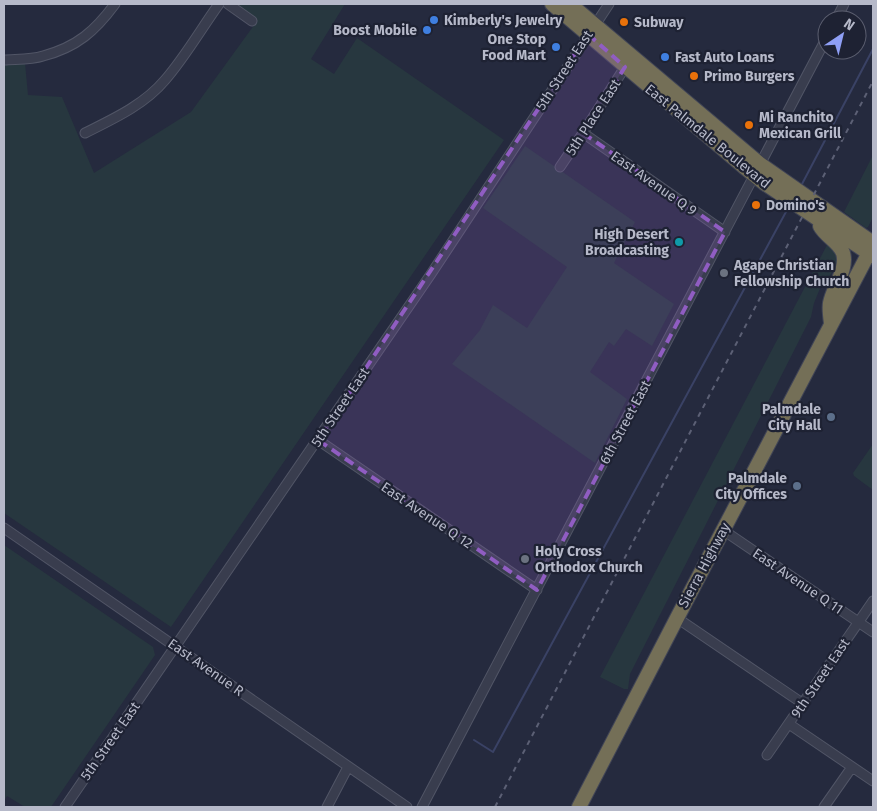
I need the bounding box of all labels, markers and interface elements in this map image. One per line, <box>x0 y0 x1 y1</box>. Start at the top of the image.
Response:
north arrow <box>817 10 867 60</box>
place label: Kimberly's Jewelry <box>444 12 563 29</box>
marker: Kimberly's Jewelry <box>428 14 440 26</box>
place label: Subway <box>634 14 684 31</box>
text: N <box>840 15 858 34</box>
marker: Subway <box>618 16 630 28</box>
place label: Boost Mobile <box>333 22 417 39</box>
marker: Boost Mobile <box>421 24 433 36</box>
street label: 5th Street East <box>532 26 597 113</box>
place label: One Stop Food Mart <box>482 31 547 64</box>
marker: One Stop Food Mart <box>550 41 562 53</box>
place label: Fast Auto Loans <box>675 49 775 66</box>
marker: Fast Auto Loans <box>659 51 671 63</box>
place label: Primo Burgers <box>704 68 795 85</box>
marker: Primo Burgers <box>688 70 700 82</box>
street label: 5th Place East <box>562 75 625 159</box>
street label: East Palmdale Boulevard <box>642 81 774 192</box>
place label: Mi Ranchito Mexican Grill <box>759 109 842 142</box>
marker: Mi Ranchito Mexican Grill <box>743 119 755 131</box>
street label: East Avenue Q 9 <box>607 147 700 219</box>
place label: Domino's <box>766 197 825 214</box>
marker: Domino's <box>750 199 762 211</box>
place label: High Desert Broadcasting <box>585 226 670 259</box>
marker: High Desert Broadcasting <box>673 236 685 248</box>
place label: Agape Christian Fellowship Church <box>733 257 849 290</box>
marker: Agape Christian Fellowship Church <box>718 267 730 279</box>
street label: 5th Street East <box>308 364 374 450</box>
street label: 6th Street East <box>596 377 655 467</box>
place label: Palmdale City Hall <box>762 401 822 434</box>
marker: Palmdale City Hall <box>825 411 837 423</box>
place label: Palmdale City Offices <box>715 470 787 503</box>
street label: East Avenue Q 12 <box>378 479 476 552</box>
marker: Palmdale City Offices <box>791 480 803 492</box>
street label: Sierra Highway <box>675 520 734 611</box>
place label: Holy Cross Orthodox Church <box>535 543 643 576</box>
street label: East Avenue Q 11 <box>749 545 846 618</box>
marker: Holy Cross Orthodox Church <box>519 553 531 565</box>
street label: 9th Street East <box>788 634 854 721</box>
street label: East Avenue R <box>164 635 247 700</box>
street label: 5th Street East <box>77 698 144 784</box>

